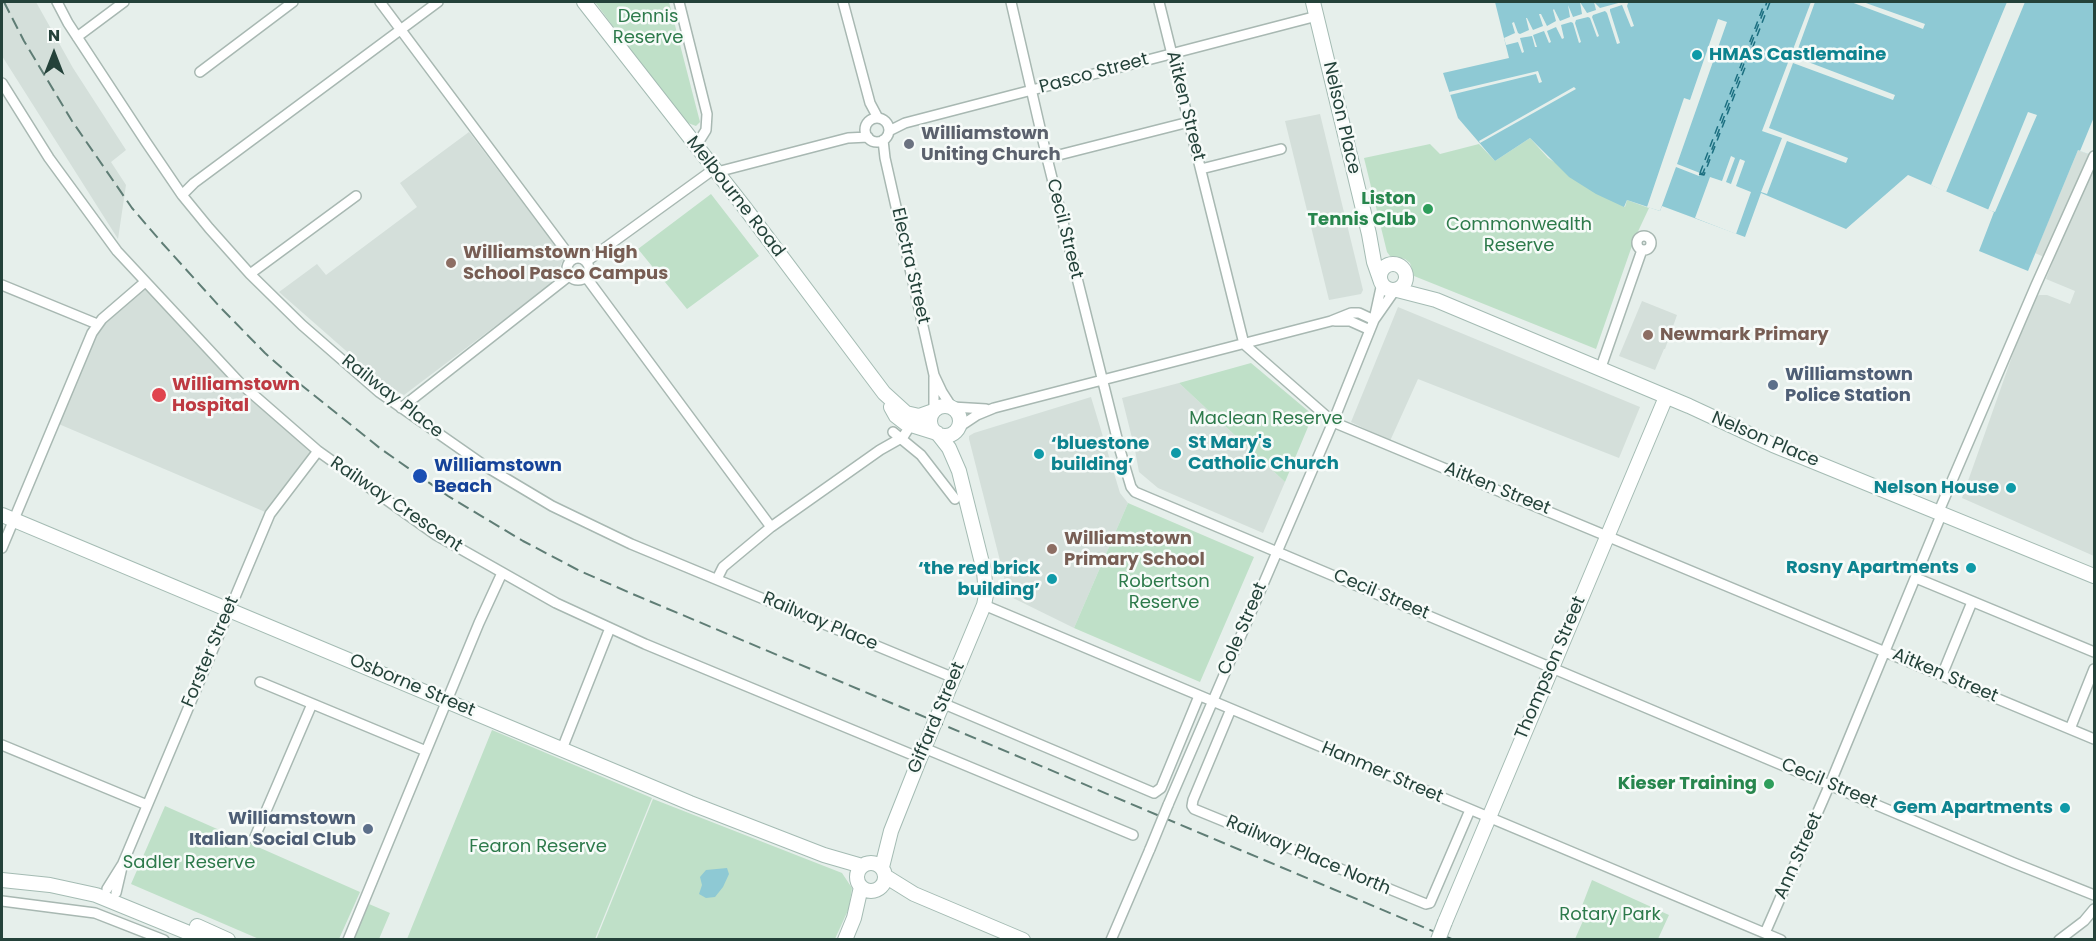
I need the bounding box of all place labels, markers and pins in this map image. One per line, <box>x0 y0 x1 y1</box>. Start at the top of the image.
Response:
place label: HMAS Castlemaine <box>1709 44 1886 66</box>
marker: HMAS Castlemaine <box>1690 48 1704 62</box>
place label: Williamstown Uniting Church <box>921 123 1061 166</box>
marker: Williamstown Uniting Church <box>902 137 916 151</box>
place label: Liston Tennis Club <box>1307 188 1416 230</box>
marker: Liston Tennis Club <box>1421 202 1435 216</box>
place label: Williamstown High School Pasco Campus <box>463 242 668 284</box>
marker: Williamstown High School Pasco Campus <box>444 256 458 270</box>
place label: Newmark Primary <box>1660 324 1829 346</box>
marker: Newmark Primary <box>1641 328 1655 342</box>
place label: Williamstown Police Station <box>1785 364 1913 406</box>
place label: Williamstown Hospital <box>172 374 300 416</box>
marker: Williamstown Police Station <box>1766 378 1780 392</box>
marker: Williamstown Hospital <box>150 386 168 404</box>
place label: St Mary's Catholic Church <box>1188 432 1339 474</box>
place label: ‘bluestone building’ <box>1051 433 1149 476</box>
marker: St Mary's Catholic Church <box>1169 446 1183 460</box>
marker: ‘bluestone building’ <box>1032 447 1046 461</box>
place label: Williamstown Beach <box>434 455 562 498</box>
marker: Williamstown Beach <box>411 467 429 485</box>
place label: Nelson House <box>1874 477 1999 499</box>
marker: Nelson House <box>2004 481 2018 495</box>
place label: Williamstown Primary School <box>1064 528 1205 570</box>
marker: Williamstown Primary School <box>1045 542 1059 556</box>
place label: Rosny Apartments <box>1786 557 1959 579</box>
place label: ‘the red brick building’ <box>918 558 1040 600</box>
marker: Rosny Apartments <box>1964 561 1978 575</box>
marker: ‘the red brick building’ <box>1045 572 1059 586</box>
place label: Kieser Training <box>1618 773 1757 795</box>
marker: Kieser Training <box>1762 777 1776 791</box>
place label: Gem Apartments <box>1893 797 2053 819</box>
marker: Gem Apartments <box>2058 801 2072 815</box>
place label: Williamstown Italian Social Club <box>189 808 356 850</box>
marker: Williamstown Italian Social Club <box>361 822 375 836</box>

